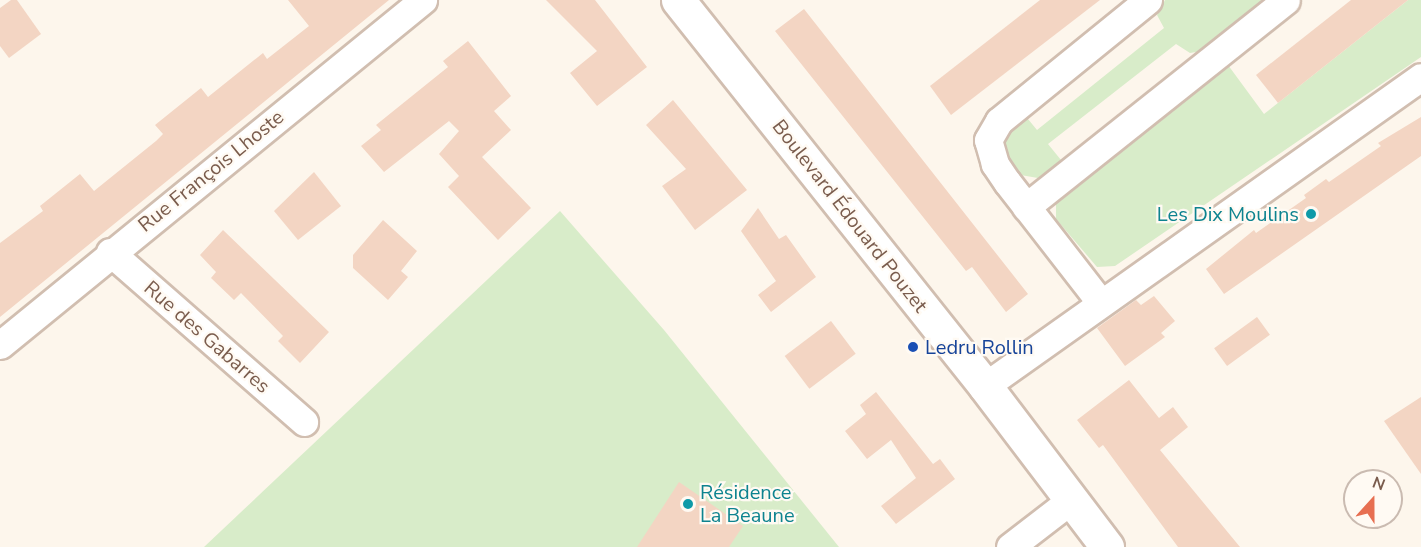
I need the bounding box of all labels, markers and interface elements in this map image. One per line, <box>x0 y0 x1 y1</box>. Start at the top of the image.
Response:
street label: Rue François Lhoste <box>133 105 289 237</box>
street label: Boulevard Édouard Pouzet <box>767 115 933 317</box>
place label: Les Dix Moulins <box>1157 202 1299 226</box>
marker: Les Dix Moulins <box>1304 207 1318 221</box>
street label: Rue des Gabarres <box>139 276 275 398</box>
place label: Ledru Rollin <box>925 335 1034 359</box>
marker: Ledru Rollin <box>906 340 920 354</box>
north arrow <box>1343 469 1403 529</box>
text: N <box>1369 472 1388 496</box>
place label: Résidence La Beaune <box>700 480 795 527</box>
marker: Résidence La Beaune <box>681 497 695 511</box>

